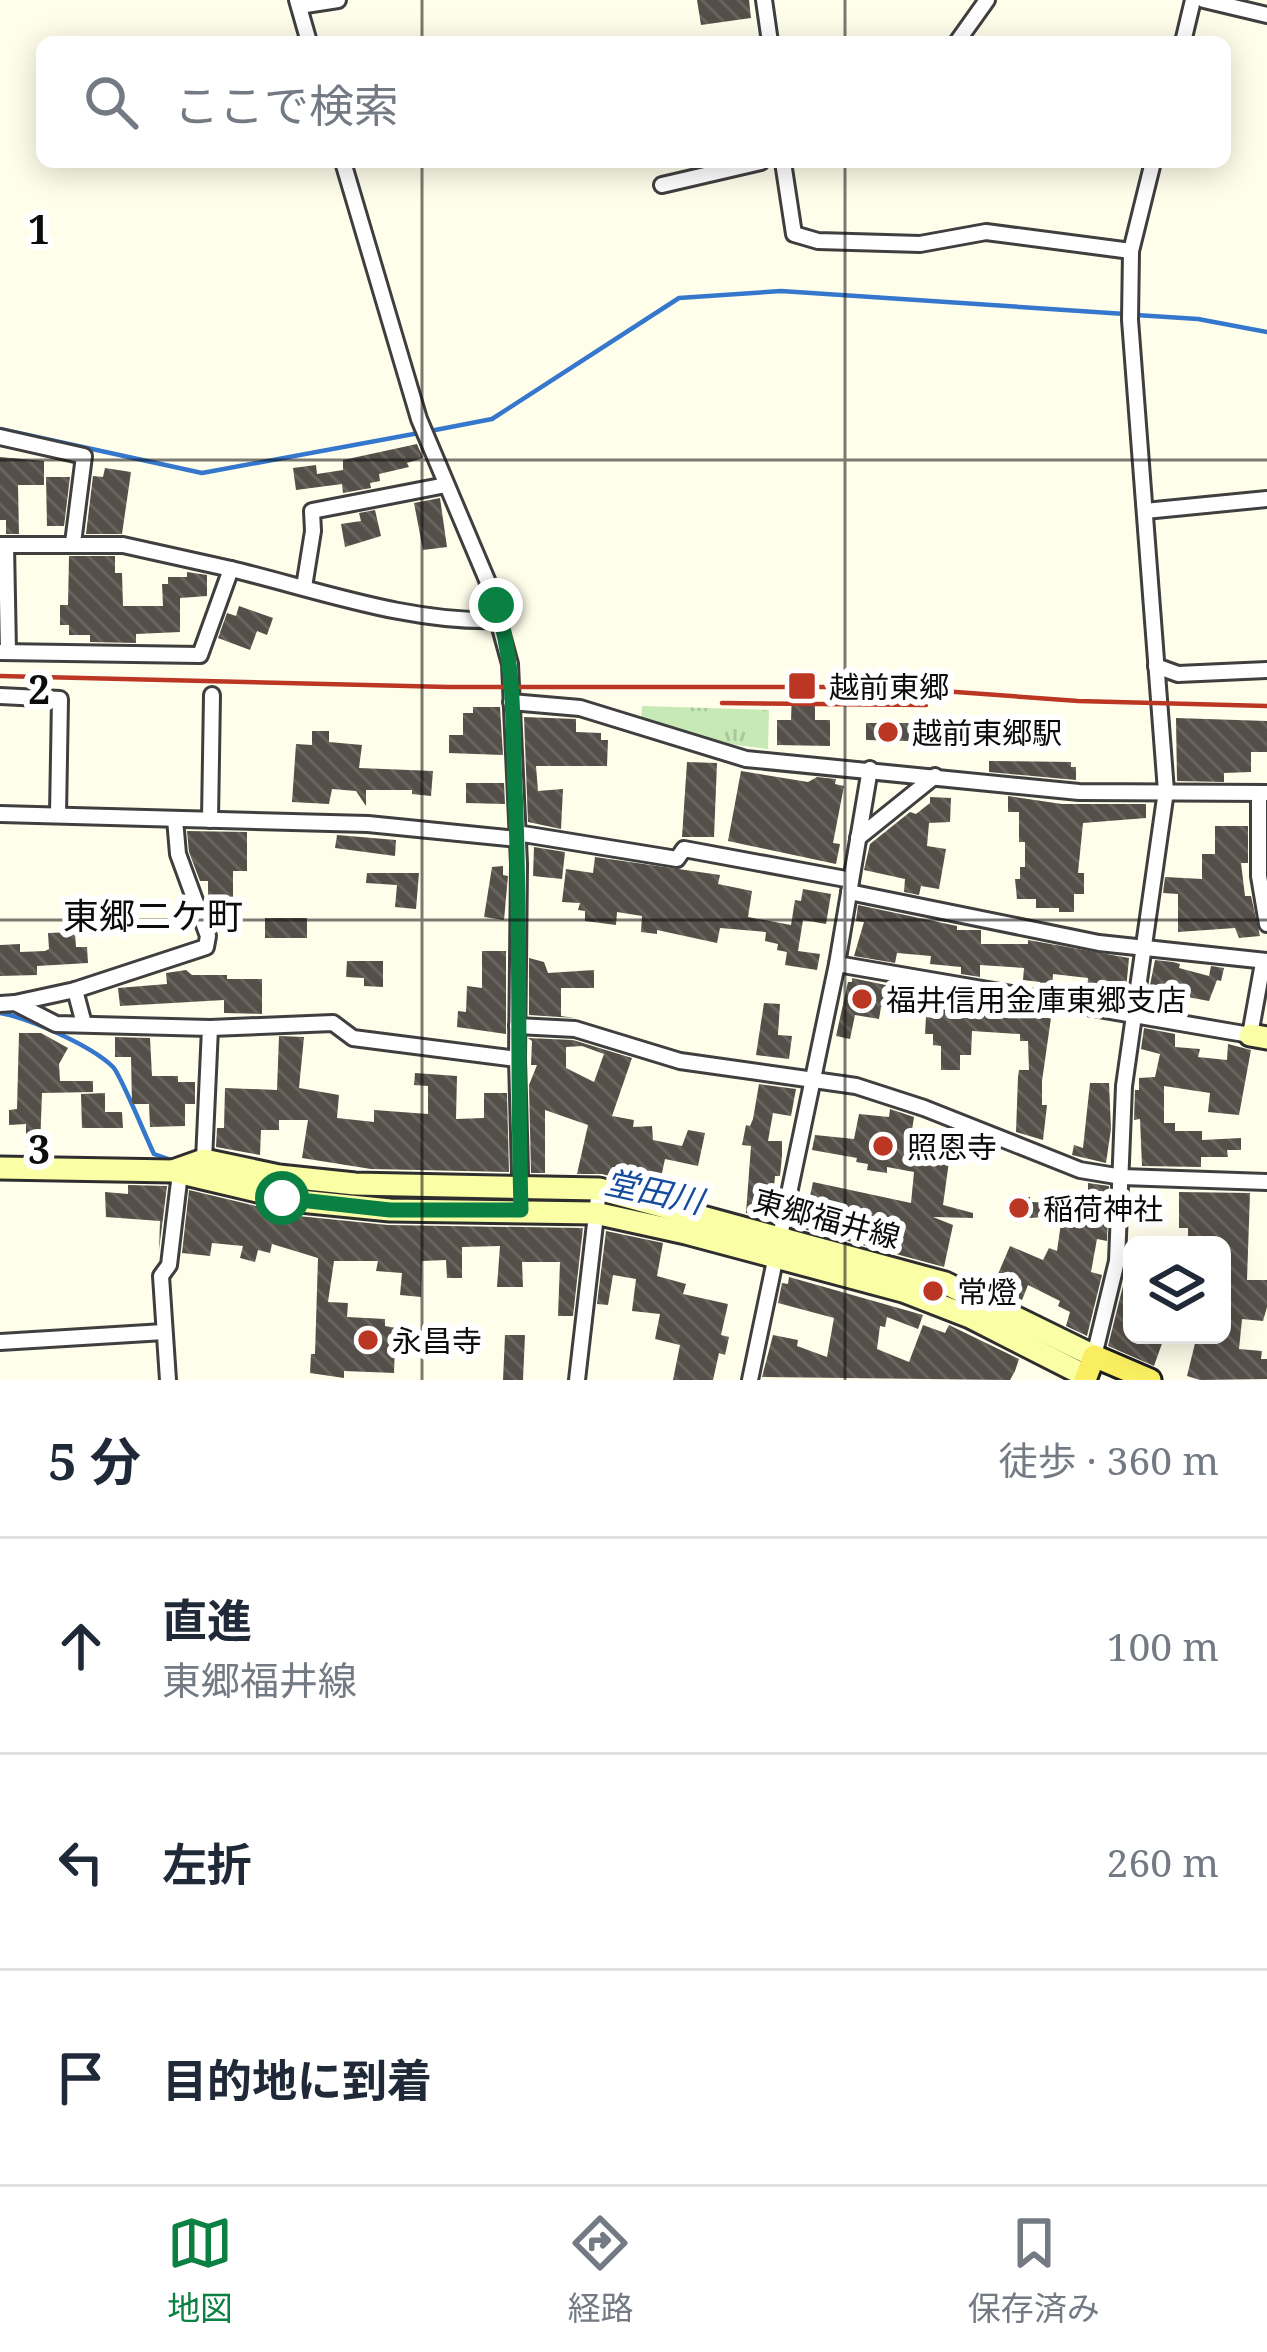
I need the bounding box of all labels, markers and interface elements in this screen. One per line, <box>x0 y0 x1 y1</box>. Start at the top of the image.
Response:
search box <box>36 36 1231 168</box>
icon: search <box>78 69 144 135</box>
text: ここで検索 <box>174 74 399 135</box>
text: 1 <box>28 202 50 255</box>
route end <box>469 578 523 632</box>
text: 2 <box>28 662 50 715</box>
place label: 越前東郷 <box>829 666 949 707</box>
marker: 越前東郷 <box>786 670 818 702</box>
place label: 越前東郷駅 <box>912 712 1062 753</box>
marker: 越前東郷駅 <box>875 719 901 745</box>
district label: 東郷二ケ町 <box>63 891 243 940</box>
place label: 福井信用金庫東郷支店 <box>886 979 1186 1020</box>
marker: 福井信用金庫東郷支店 <box>849 986 875 1012</box>
text: 3 <box>28 1122 50 1175</box>
place label: 照恩寺 <box>907 1126 997 1167</box>
marker: 照恩寺 <box>870 1133 896 1159</box>
water label: 堂田川 <box>601 1159 710 1224</box>
route start <box>255 1171 309 1225</box>
street label: 東郷福井線 <box>749 1179 905 1257</box>
place label: 稲荷神社 <box>1043 1188 1163 1229</box>
marker: 稲荷神社 <box>1006 1195 1032 1221</box>
map controls <box>1123 1236 1231 1344</box>
button: layers <box>1123 1236 1231 1344</box>
place label: 常燈 <box>957 1271 1017 1312</box>
marker: 常燈 <box>920 1278 946 1304</box>
place label: 永昌寺 <box>392 1320 482 1361</box>
marker: 永昌寺 <box>355 1327 381 1353</box>
text: 5 分 <box>48 1425 141 1495</box>
text: 徒歩 · 360 m <box>999 1433 1219 1486</box>
text: 直進 <box>162 1589 252 1650</box>
icon: ahead <box>48 1613 114 1679</box>
text: 100 m <box>1107 1619 1219 1672</box>
text: 東郷福井線 <box>162 1653 357 1706</box>
icon: left <box>48 1829 114 1895</box>
text: 左折 <box>162 1833 252 1894</box>
text: 260 m <box>1107 1835 1219 1888</box>
icon: arrive <box>48 2045 114 2111</box>
text: 目的地に到着 <box>162 2049 432 2110</box>
tab: 地図 <box>167 2210 233 2330</box>
tab: 経路 <box>567 2210 633 2330</box>
tab: 保存済み <box>968 2210 1100 2330</box>

